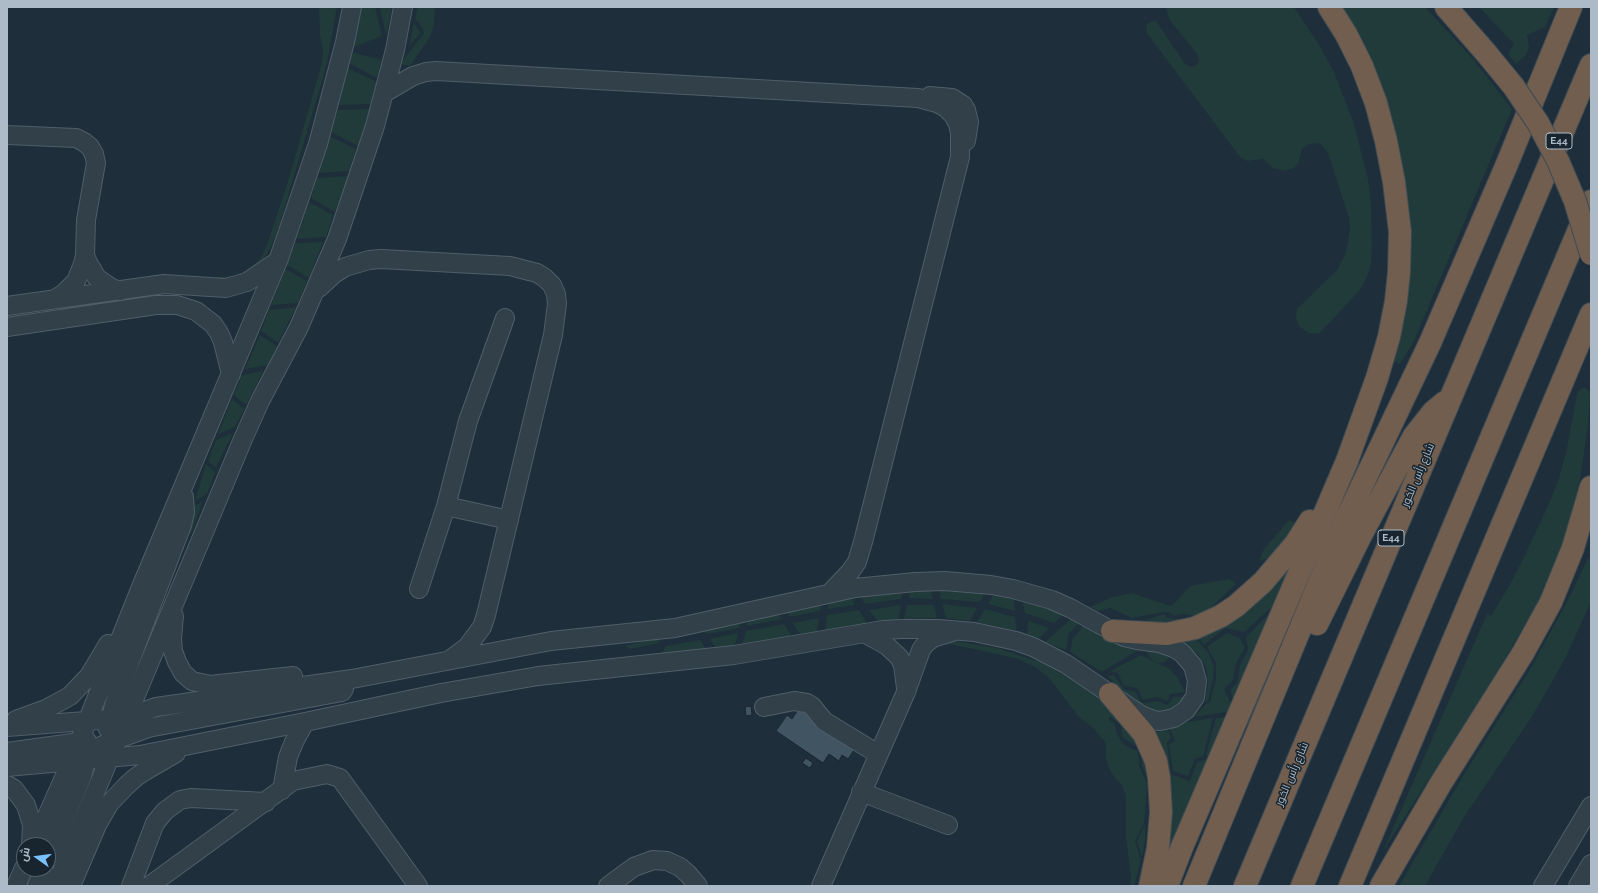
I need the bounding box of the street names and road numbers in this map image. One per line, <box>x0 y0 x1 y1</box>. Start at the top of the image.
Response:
road number: E44 <box>1546 133 1572 149</box>
street label: شارع رأس الخور <box>1399 441 1437 509</box>
road number: E44 <box>1378 530 1404 546</box>
street label: شارع رأس الخور <box>1273 740 1311 808</box>

